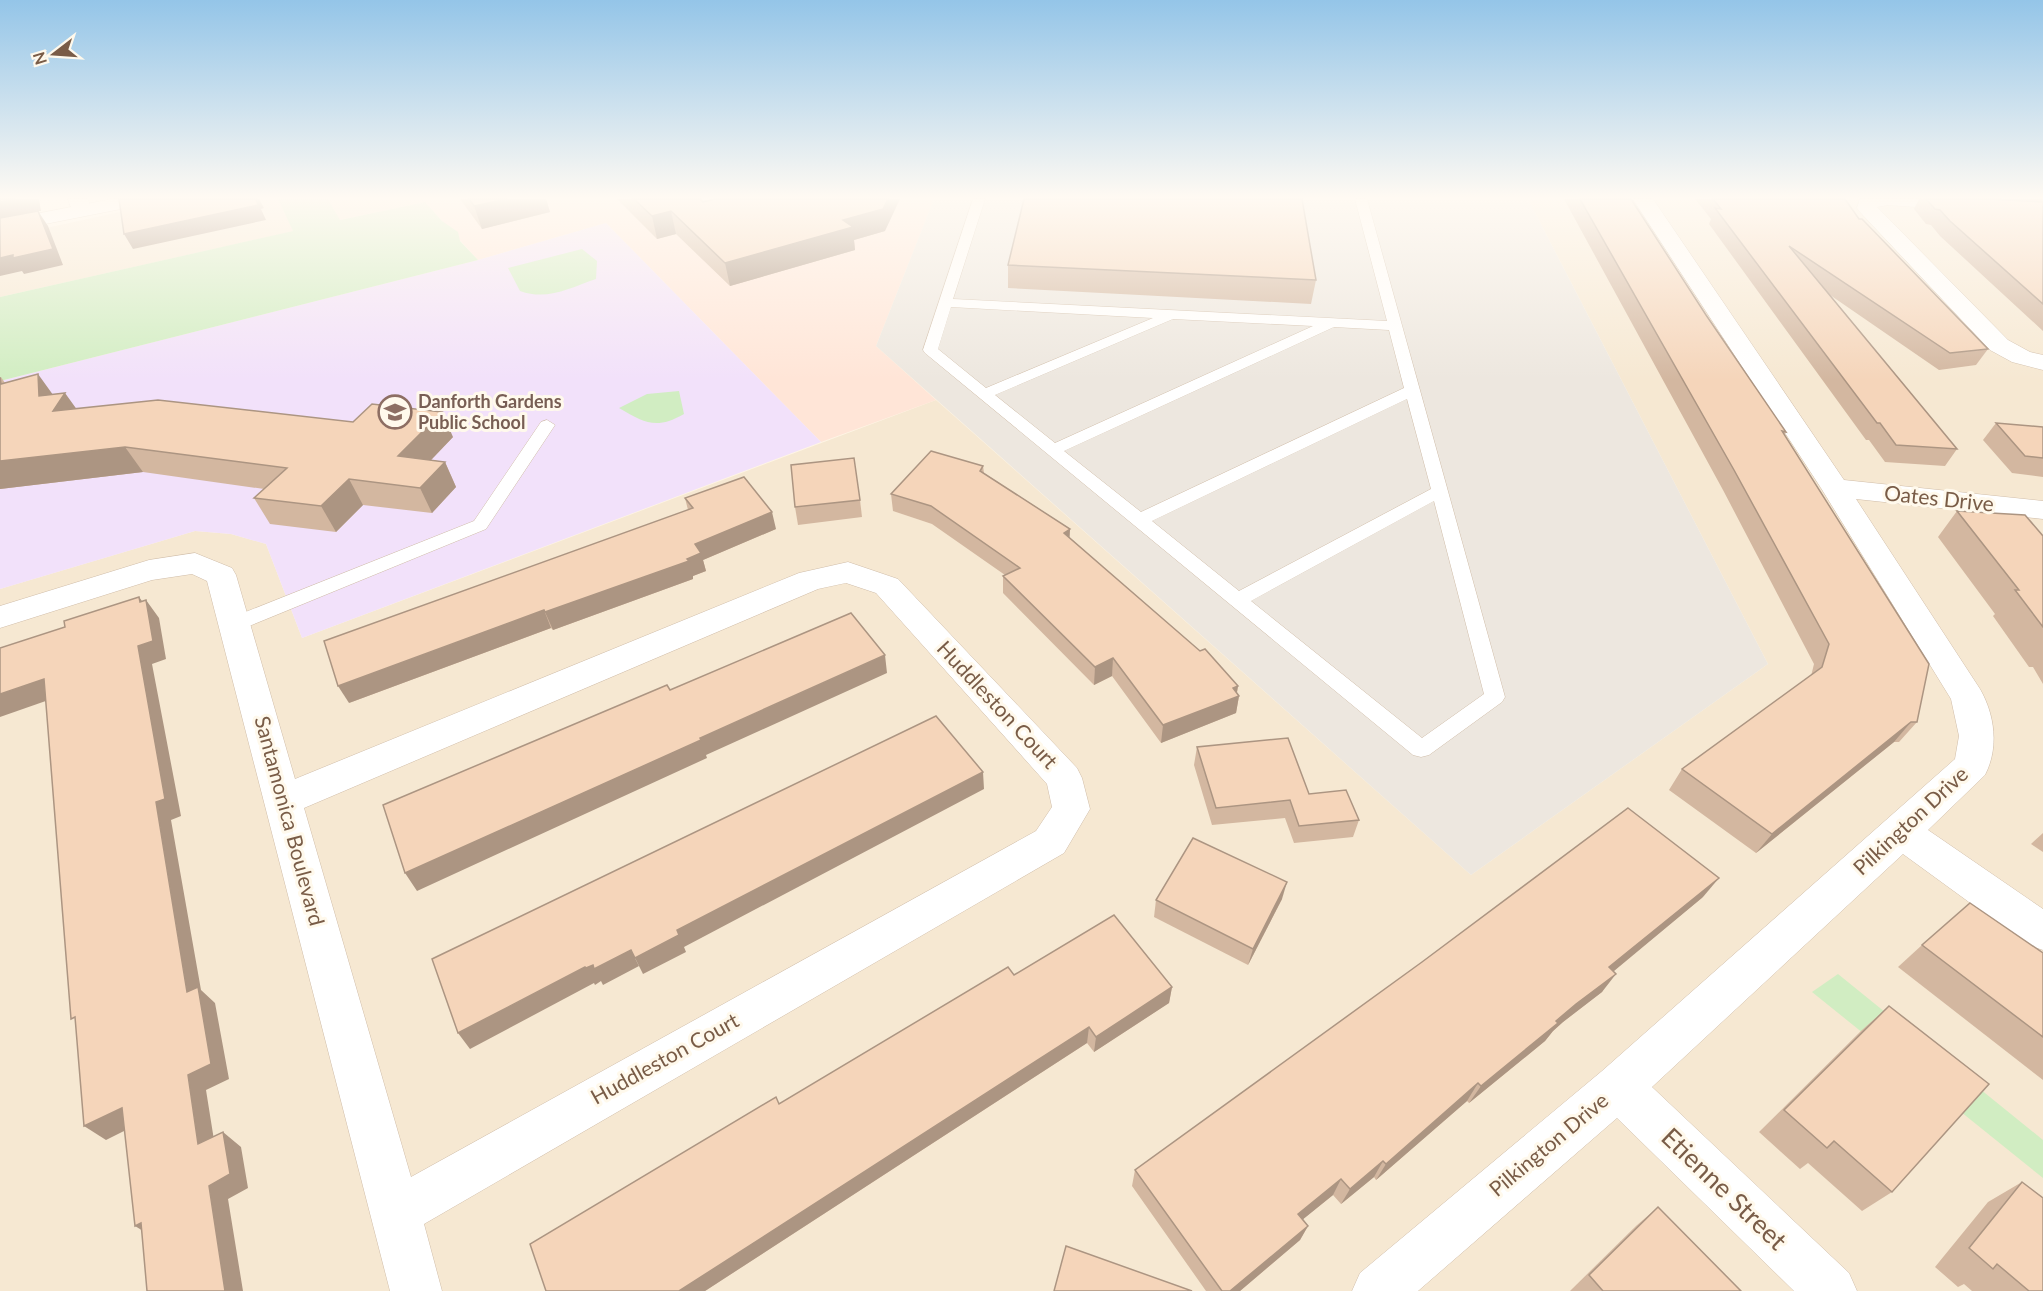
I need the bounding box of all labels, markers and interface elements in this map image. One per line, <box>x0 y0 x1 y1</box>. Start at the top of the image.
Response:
north arrow <box>24 24 84 84</box>
text: N <box>28 50 50 67</box>
place label: Danforth Gardens Public School <box>418 390 562 433</box>
school or university icon: Danforth Gardens Public School <box>377 394 413 430</box>
street label: Oates Drive <box>1883 479 1995 516</box>
street label: Huddleston Court <box>933 635 1064 773</box>
street label: Santamonica Boulevard <box>250 713 330 928</box>
street label: Pilkington Drive <box>1848 760 1972 879</box>
street label: Huddleston Court <box>586 1006 743 1109</box>
street label: Pilkington Drive <box>1484 1087 1613 1201</box>
street label: Etienne Street <box>1655 1120 1795 1257</box>

